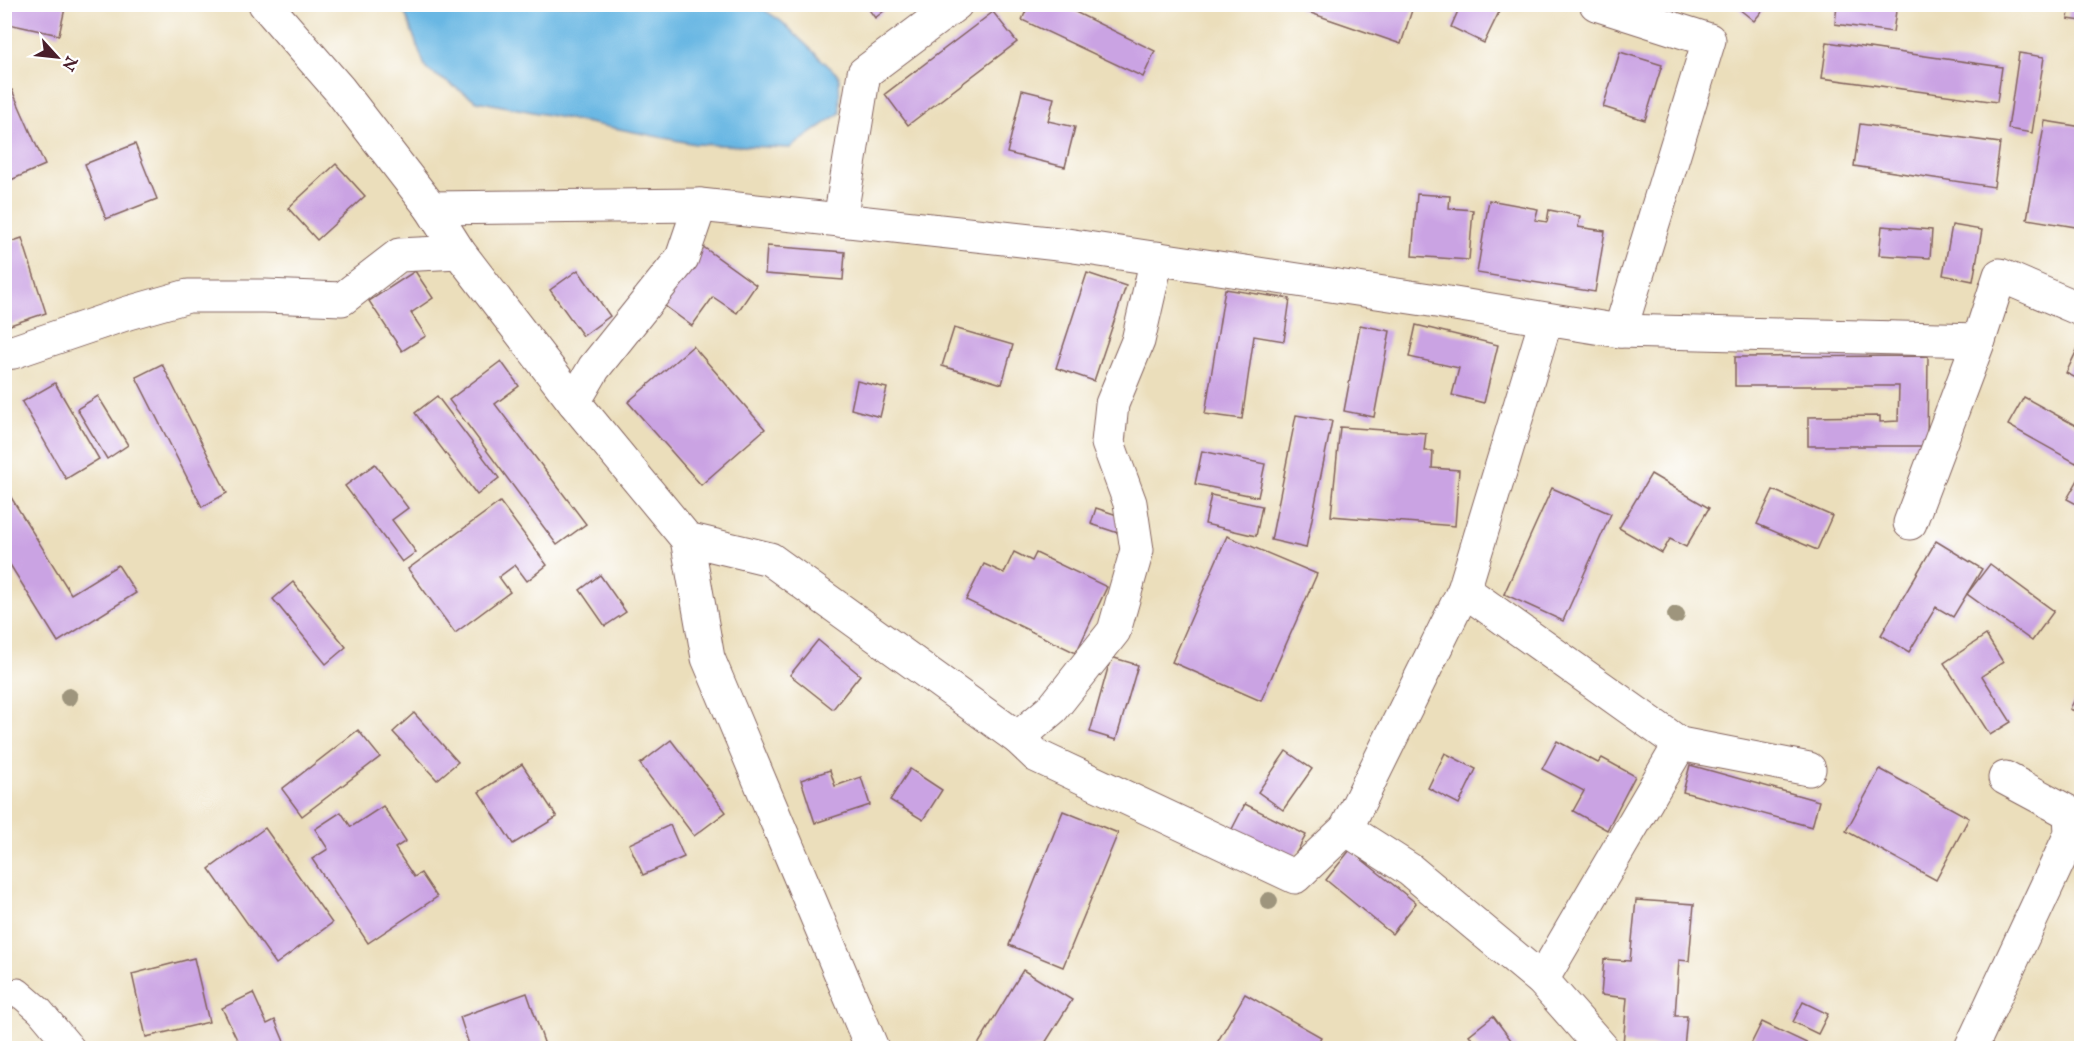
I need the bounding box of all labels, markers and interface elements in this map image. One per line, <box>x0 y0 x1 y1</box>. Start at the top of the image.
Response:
north arrow <box>27 27 87 87</box>
text: N <box>56 51 81 74</box>

